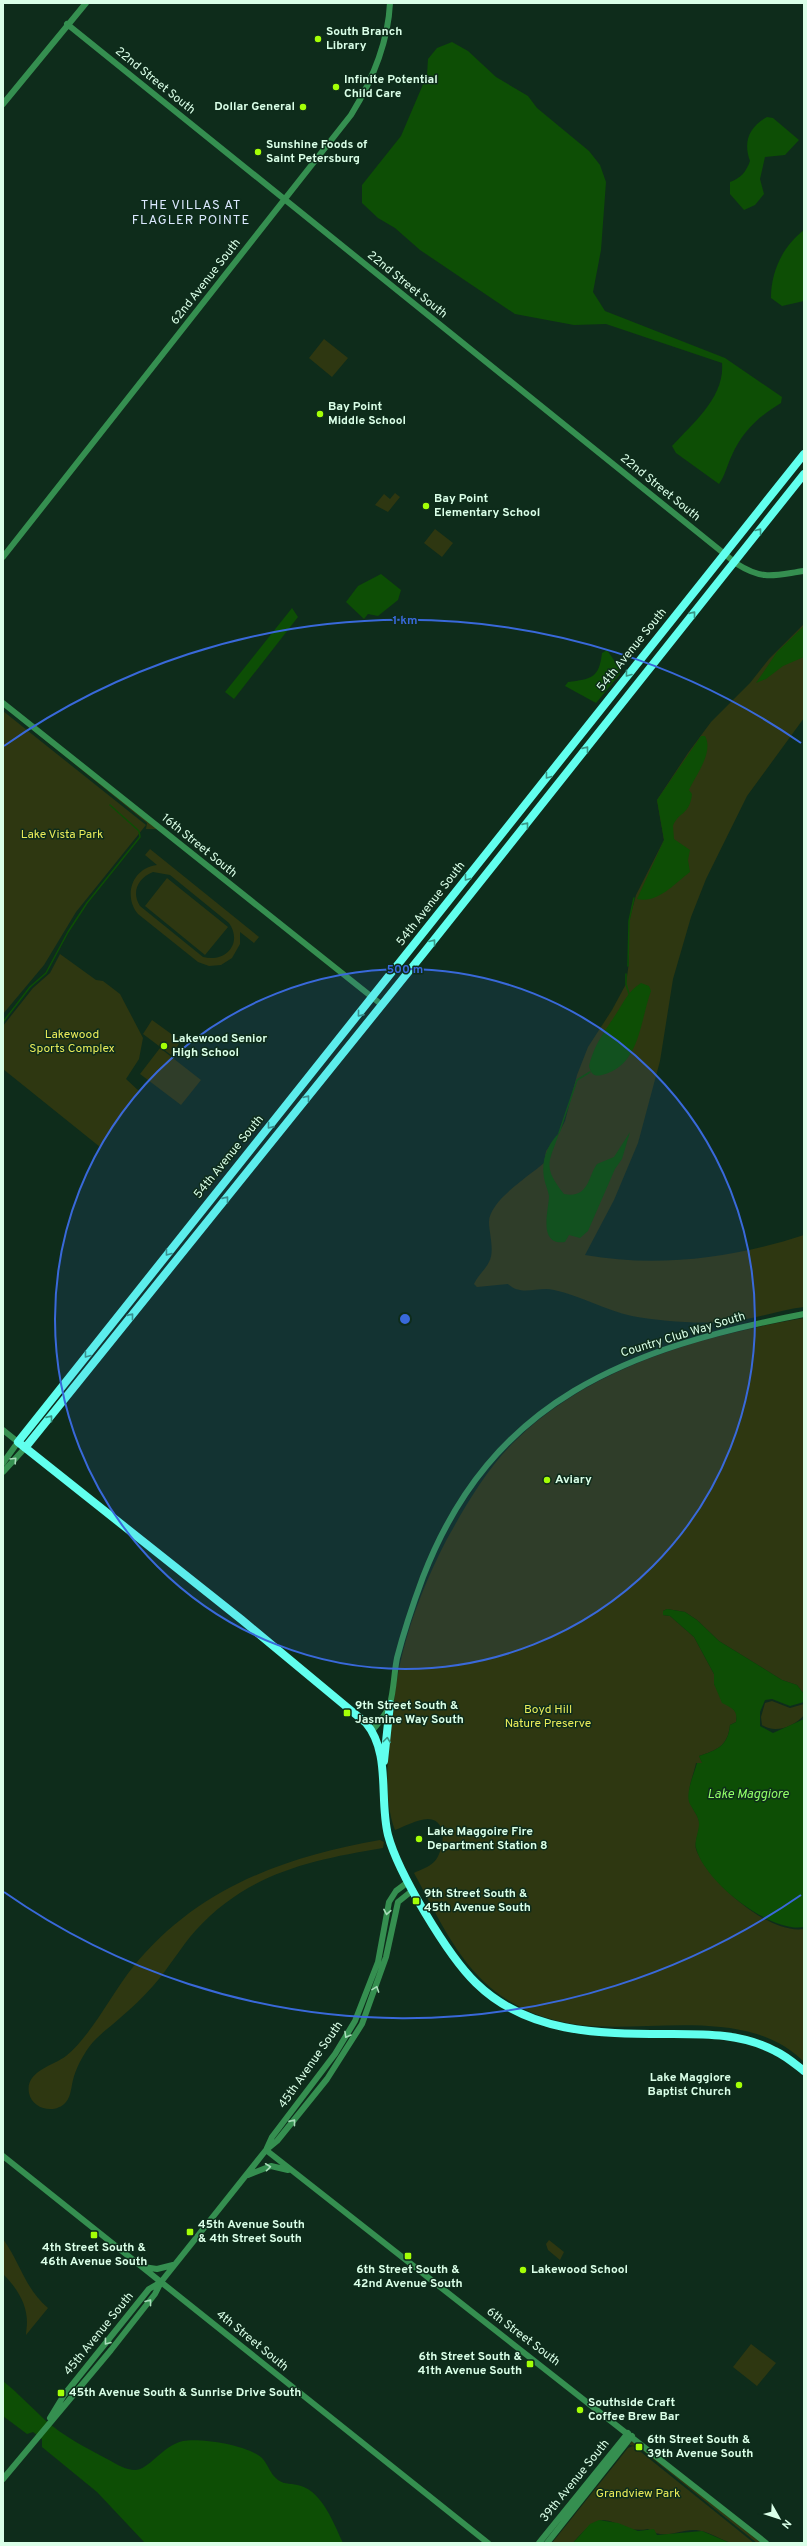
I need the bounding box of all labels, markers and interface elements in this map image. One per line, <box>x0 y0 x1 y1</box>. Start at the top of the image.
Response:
place label: South Branch Library <box>326 24 402 54</box>
marker: South Branch Library <box>313 34 323 44</box>
street label: 22nd Street South <box>112 44 198 118</box>
place label: Infinite Potential Child Care <box>344 72 438 102</box>
marker: Infinite Potential Child Care <box>331 82 341 92</box>
place label: Dollar General <box>214 99 295 115</box>
marker: Dollar General <box>298 102 308 112</box>
place label: Sunshine Foods of Saint Petersburg <box>266 137 368 167</box>
marker: Sunshine Foods of Saint Petersburg <box>253 147 263 157</box>
district label: THE VILLAS AT FLAGLER POINTE <box>132 198 250 229</box>
street label: 62nd Avenue South <box>167 236 245 328</box>
street label: 22nd Street South <box>364 248 450 322</box>
place label: Bay Point Middle School <box>328 399 406 429</box>
marker: Bay Point Middle School <box>315 409 325 419</box>
street label: 22nd Street South <box>617 451 703 525</box>
place label: Bay Point Elementary School <box>434 491 540 521</box>
marker: Bay Point Elementary School <box>421 501 431 511</box>
one-way arrow <box>754 529 761 536</box>
street label: 54th Avenue South <box>593 605 671 695</box>
one-way arrow <box>689 611 696 618</box>
text: 1 km <box>392 613 418 629</box>
one-way arrow <box>626 670 633 677</box>
one-way arrow <box>582 746 589 753</box>
one-way arrow <box>545 772 552 779</box>
street label: 16th Street South <box>158 811 240 881</box>
one-way arrow <box>521 822 528 829</box>
park label: Lake Vista Park <box>21 827 103 843</box>
street label: 54th Avenue South <box>393 859 469 949</box>
one-way arrow <box>465 874 472 881</box>
one-way arrow <box>428 939 435 946</box>
text: 500 m <box>387 962 423 978</box>
one-way arrow <box>357 1010 364 1017</box>
park label: Lakewood Sports Complex <box>29 1027 115 1057</box>
place label: Lakewood Senior High School <box>172 1031 267 1061</box>
marker: Lakewood Senior High School <box>159 1041 169 1051</box>
one-way arrow <box>303 1095 310 1102</box>
street label: 54th Avenue South <box>190 1112 268 1202</box>
one-way arrow <box>267 1122 274 1129</box>
one-way arrow <box>221 1196 228 1203</box>
one-way arrow <box>166 1248 173 1255</box>
street label: Country Club Way South <box>619 1308 747 1362</box>
centre of rings <box>398 1312 412 1326</box>
one-way arrow <box>127 1314 134 1321</box>
one-way arrow <box>85 1350 92 1357</box>
one-way arrow <box>45 1415 52 1422</box>
one-way arrow <box>9 1457 17 1465</box>
place label: Aviary <box>555 1472 592 1488</box>
marker: Aviary <box>542 1475 552 1485</box>
place label: 9th Street South & Jasmine Way South <box>355 1698 464 1728</box>
park label: Boyd Hill Nature Preserve <box>505 1702 591 1732</box>
marker: 9th Street South & Jasmine Way South <box>342 1708 352 1718</box>
one-way arrow <box>382 1737 391 1743</box>
water label: Lake Maggiore <box>707 1787 789 1803</box>
place label: Lake Maggoire Fire Department Station 8 <box>427 1824 548 1854</box>
marker: Lake Maggoire Fire Department Station 8 <box>414 1834 424 1844</box>
place label: 9th Street South & 45th Avenue South <box>424 1886 531 1916</box>
marker: 9th Street South & 45th Avenue South <box>411 1896 421 1906</box>
one-way arrow <box>383 1909 392 1915</box>
one-way arrow <box>372 1985 380 1992</box>
street label: 45th Avenue South <box>275 2018 347 2112</box>
one-way arrow <box>345 2031 352 2038</box>
place label: Lake Maggiore Baptist Church <box>648 2070 731 2100</box>
marker: Lake Maggiore Baptist Church <box>734 2080 744 2090</box>
one-way arrow <box>288 2119 295 2126</box>
one-way arrow <box>265 2163 271 2172</box>
place label: 45th Avenue South & 4th Street South <box>198 2217 305 2247</box>
marker: 45th Avenue South & 4th Street South <box>185 2227 195 2237</box>
marker: 4th Street South & 46th Avenue South <box>89 2230 99 2240</box>
place label: 4th Street South & 46th Avenue South <box>41 2240 147 2270</box>
marker: 6th Street South & 42nd Avenue South <box>403 2251 413 2261</box>
place label: 6th Street South & 42nd Avenue South <box>353 2262 463 2292</box>
place label: Lakewood School <box>531 2262 628 2278</box>
marker: Lakewood School <box>518 2265 528 2275</box>
street label: 45th Avenue South <box>60 2289 138 2379</box>
one-way arrow <box>145 2299 152 2306</box>
street label: 6th Street South <box>483 2304 563 2370</box>
street label: 4th Street South <box>213 2307 291 2375</box>
one-way arrow <box>105 2338 112 2345</box>
place label: 6th Street South & 41th Avenue South <box>418 2349 522 2379</box>
marker: 6th Street South & 41th Avenue South <box>525 2359 535 2369</box>
place label: 45th Avenue South & Sunrise Drive South <box>69 2385 301 2401</box>
marker: 45th Avenue South & Sunrise Drive South <box>56 2388 66 2398</box>
place label: Southside Craft Coffee Brew Bar <box>588 2395 680 2425</box>
marker: Southside Craft Coffee Brew Bar <box>575 2405 585 2415</box>
place label: 6th Street South & 39th Avenue South <box>647 2432 753 2462</box>
street label: 39th Avenue South <box>537 2436 613 2526</box>
marker: 6th Street South & 39th Avenue South <box>634 2442 644 2452</box>
park label: Grandview Park <box>596 2486 680 2502</box>
north arrow <box>759 2498 799 2538</box>
text: N <box>778 2516 794 2531</box>

